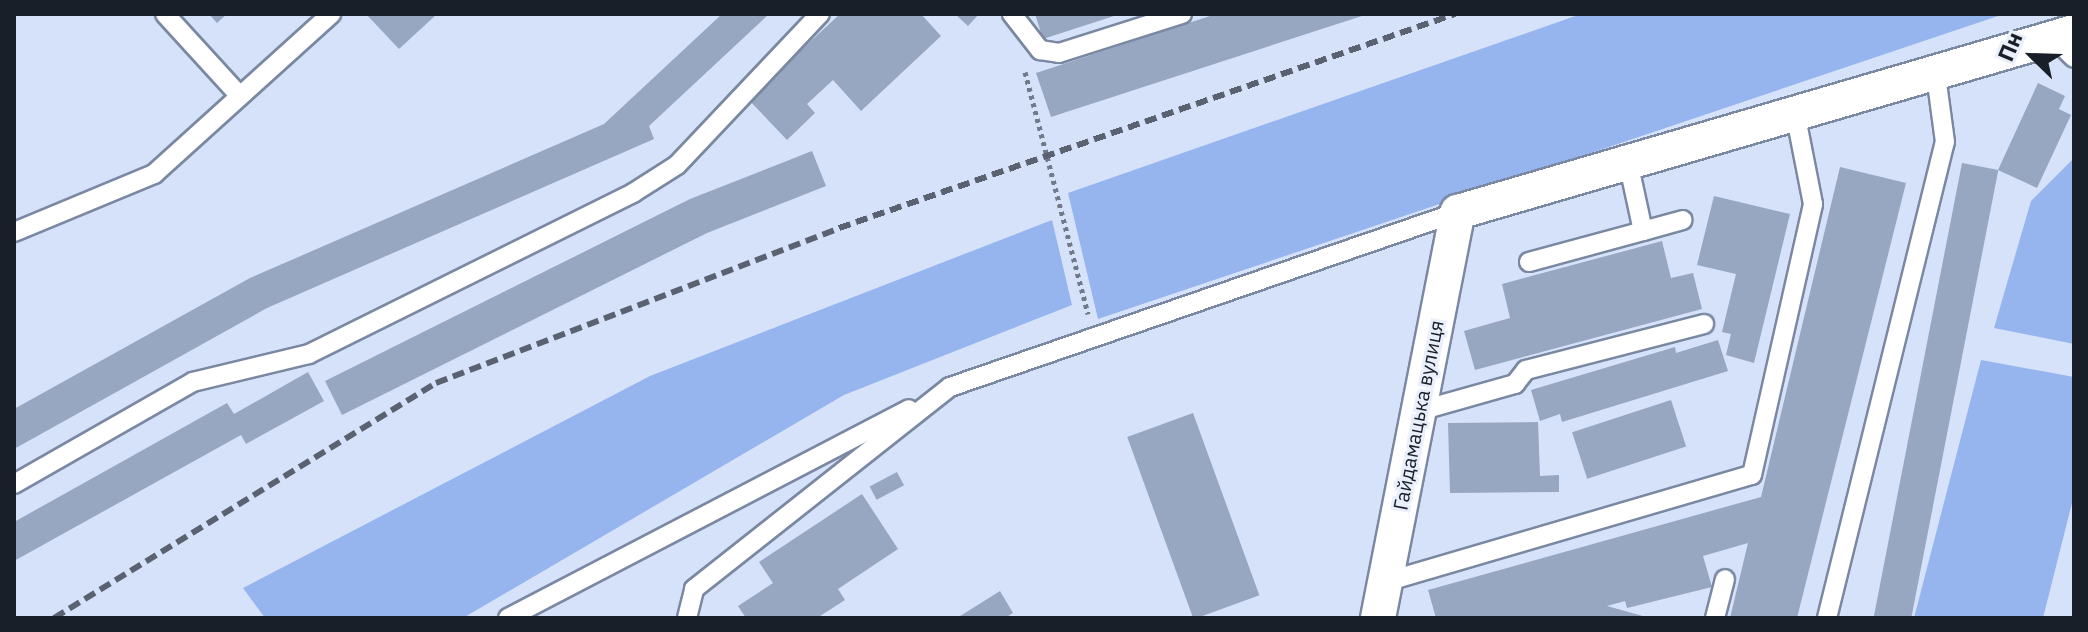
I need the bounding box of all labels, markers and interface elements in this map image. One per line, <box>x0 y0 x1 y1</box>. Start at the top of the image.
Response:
north arrow <box>1992 16 2072 96</box>
text: Пн <box>1990 27 2028 65</box>
street label: Гайдамацька вулиця <box>1388 318 1448 512</box>

